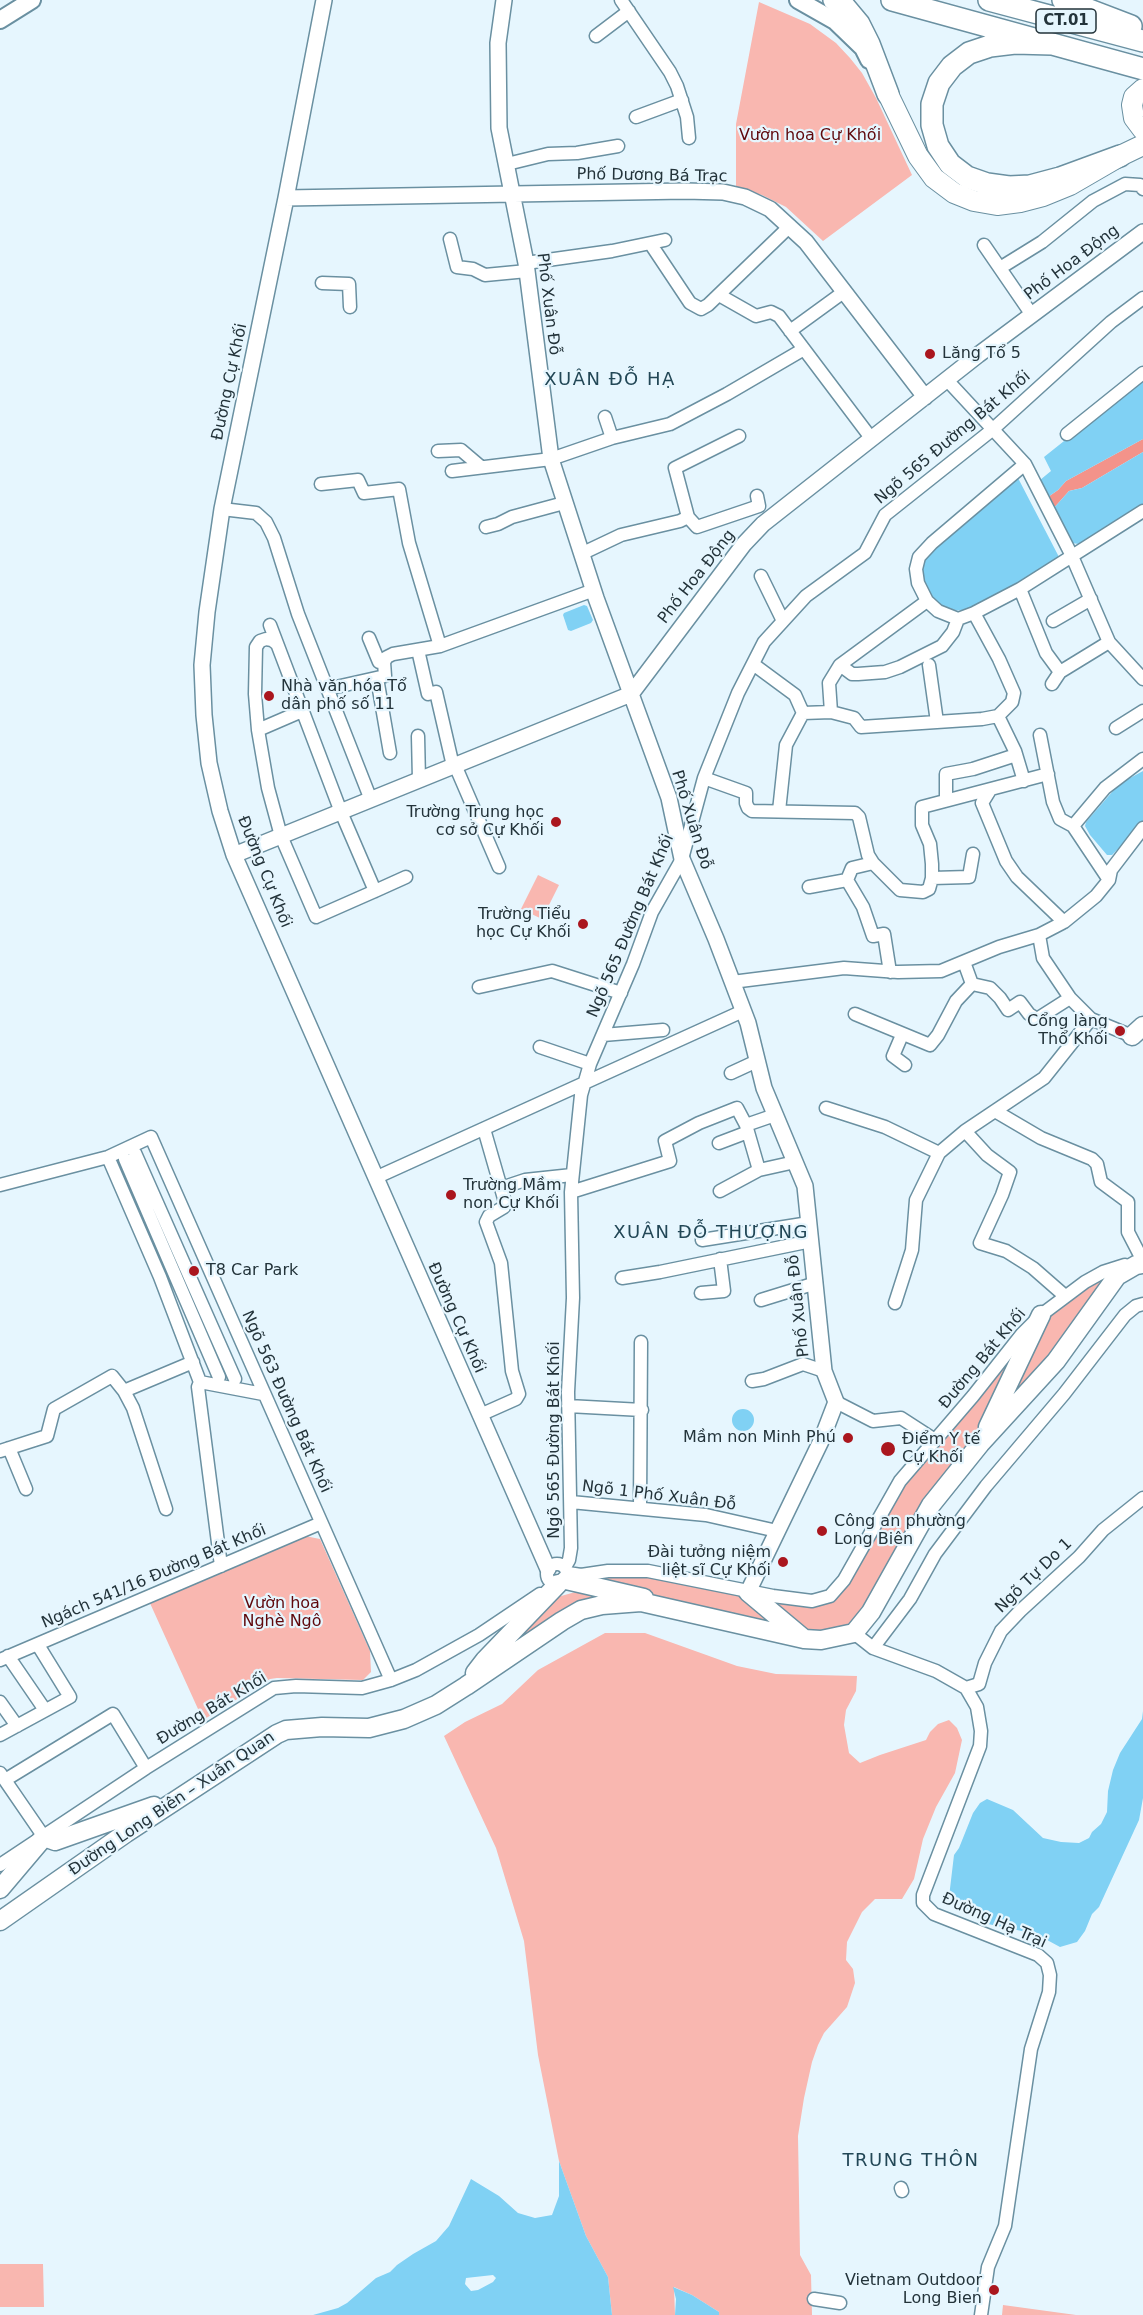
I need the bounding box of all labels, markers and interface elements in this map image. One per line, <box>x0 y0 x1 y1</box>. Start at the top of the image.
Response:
road number: CT.01 <box>1036 9 1096 33</box>
park label: Vườn hoa Cự Khối <box>739 126 881 146</box>
street label: Phố Dương Bá Trạc <box>576 165 728 187</box>
street label: Phố Hoa Động <box>1021 221 1123 305</box>
street label: Phố Xuân Đỗ <box>532 252 564 356</box>
street label: Đường Cự Khối <box>208 322 252 442</box>
place label: Lăng Tổ 5 <box>942 344 1021 364</box>
marker: Lăng Tổ 5 <box>923 347 937 361</box>
street label: Ngõ 565 Đường Bát Khối <box>871 367 1035 509</box>
district label: XUÂN ĐỖ HẠ <box>544 369 676 391</box>
street label: Phố Hoa Động <box>654 526 740 628</box>
place label: Nhà văn hóa Tổ dân phố số 11 <box>281 677 407 715</box>
marker: Nhà văn hóa Tổ dân phố số 11 <box>262 689 276 703</box>
street label: Phố Xuân Đỗ <box>667 768 715 872</box>
place label: Trường Trung học cơ sở Cự Khối <box>406 803 544 841</box>
street label: Đường Cự Khối <box>233 813 295 931</box>
marker: Trường Trung học cơ sở Cự Khối <box>549 815 563 829</box>
street label: Ngõ 565 Đường Bát Khối <box>584 831 678 1021</box>
place label: Trường Tiểu học Cự Khối <box>476 905 571 943</box>
marker: Trường Tiểu học Cự Khối <box>576 917 590 931</box>
place label: Cổng làng Thổ Khối <box>1027 1012 1108 1050</box>
marker: Cổng làng Thổ Khối <box>1113 1024 1127 1038</box>
place label: Trường Mầm non Cự Khối <box>463 1176 562 1214</box>
marker: Trường Mầm non Cự Khối <box>444 1188 458 1202</box>
district label: XUÂN ĐỖ THƯỢNG <box>613 1222 809 1244</box>
street label: Phố Xuân Đỗ <box>784 1254 814 1358</box>
street label: Đường Cự Khối <box>423 1260 489 1376</box>
place label: T8 Car Park <box>206 1261 298 1281</box>
marker: T8 Car Park <box>187 1264 201 1278</box>
street label: Đường Bát Khối <box>936 1305 1030 1413</box>
street label: Ngõ 563 Đường Bát Khối <box>237 1308 335 1496</box>
street label: Ngõ 565 Đường Bát Khối <box>545 1341 565 1539</box>
place label: Mầm non Minh Phú <box>683 1428 836 1448</box>
place label: Điểm Y tế Cự Khối <box>902 1430 980 1468</box>
marker: Mầm non Minh Phú <box>841 1431 855 1445</box>
marker: Điểm Y tế Cự Khối <box>879 1440 897 1458</box>
street label: Ngõ 1 Phố Xuân Đỗ <box>581 1477 737 1515</box>
place label: Công an phường Long Biên <box>834 1512 966 1550</box>
street label: Ngách 541/16 Đường Bát Khối <box>39 1521 269 1633</box>
marker: Công an phường Long Biên <box>815 1524 829 1538</box>
street label: Ngõ Tự Do 1 <box>992 1535 1076 1617</box>
place label: Đài tưởng niệm liệt sĩ Cự Khối <box>648 1543 771 1581</box>
marker: Đài tưởng niệm liệt sĩ Cự Khối <box>776 1555 790 1569</box>
park label: Vườn hoa Nghè Ngô <box>242 1594 322 1632</box>
street label: Đường Bát Khối <box>154 1669 270 1749</box>
street label: Đường Long Biên – Xuân Quan <box>66 1728 278 1880</box>
street label: Đường Hạ Trại <box>939 1889 1049 1953</box>
district label: TRUNG THÔN <box>843 2150 979 2172</box>
place label: Vietnam Outdoor Long Bien <box>845 2271 982 2309</box>
marker: Vietnam Outdoor Long Bien <box>987 2283 1001 2297</box>

